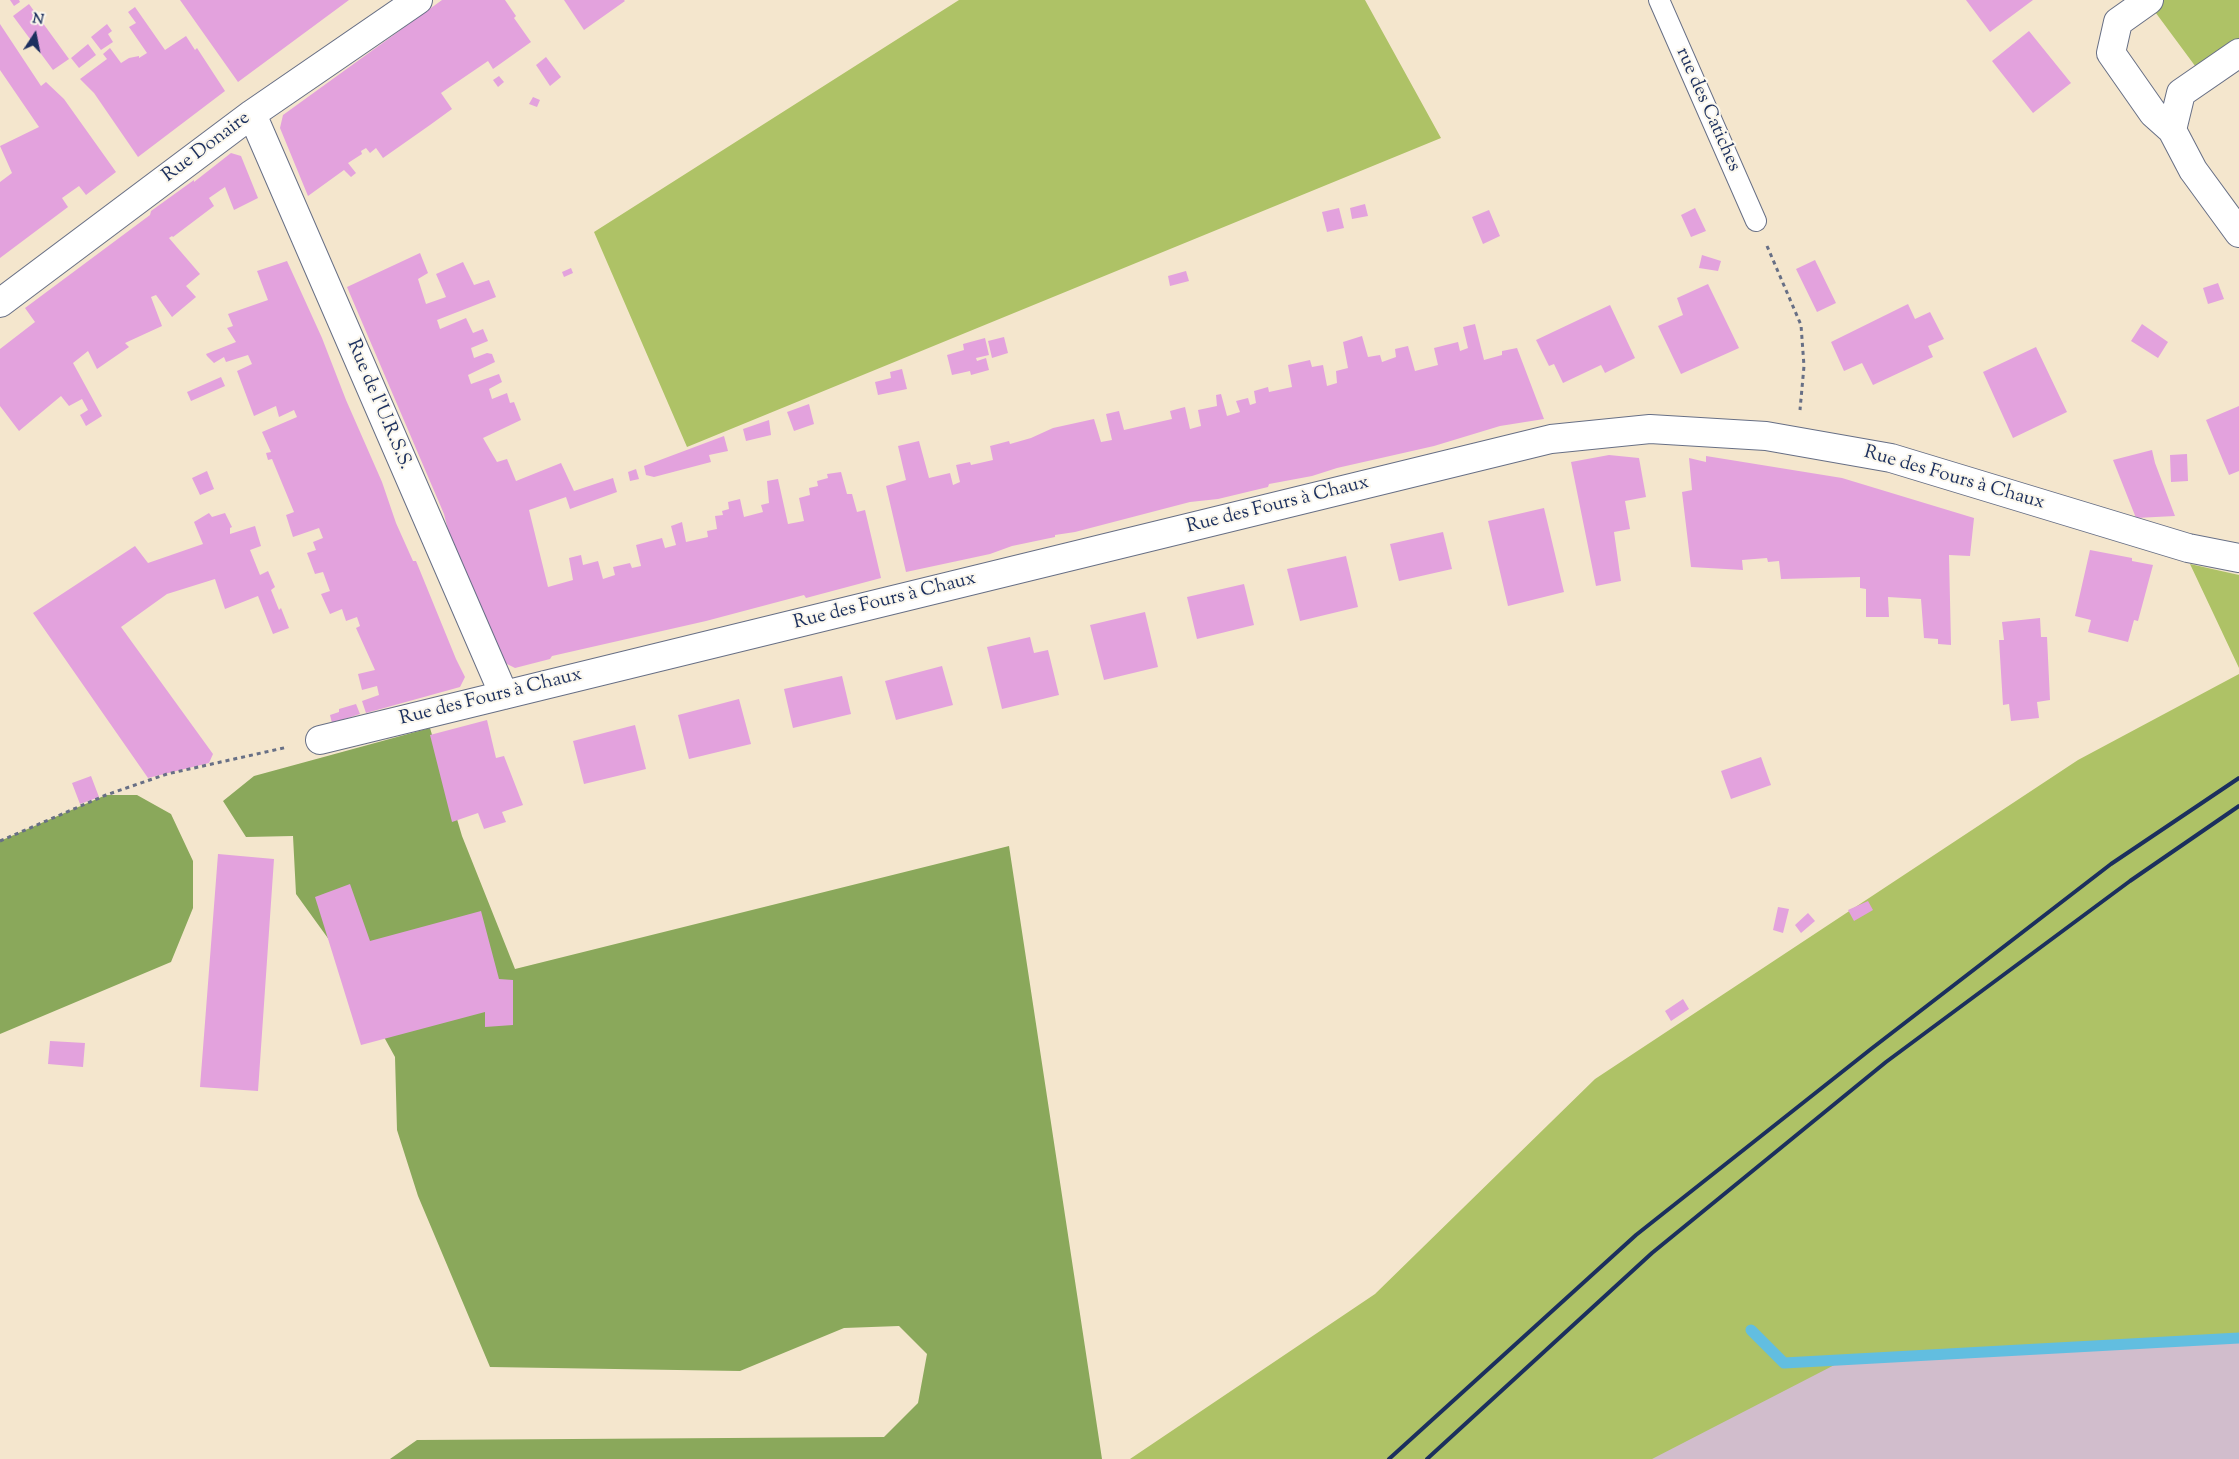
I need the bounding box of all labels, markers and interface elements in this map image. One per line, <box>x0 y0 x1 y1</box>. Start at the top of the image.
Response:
text: N <box>30 9 45 31</box>
north arrow <box>10 10 60 60</box>
street label: rue des Catiches <box>1670 45 1744 175</box>
street label: Rue Donaire <box>159 108 255 188</box>
street label: Rue de l'U.R.S.S. <box>340 337 416 473</box>
street label: Rue des Fours à Chaux <box>1861 442 2047 516</box>
street label: Rue des Fours à Chaux <box>1184 472 1372 540</box>
street label: Rue des Fours à Chaux <box>791 568 979 636</box>
street label: Rue des Fours à Chaux <box>397 664 585 732</box>

